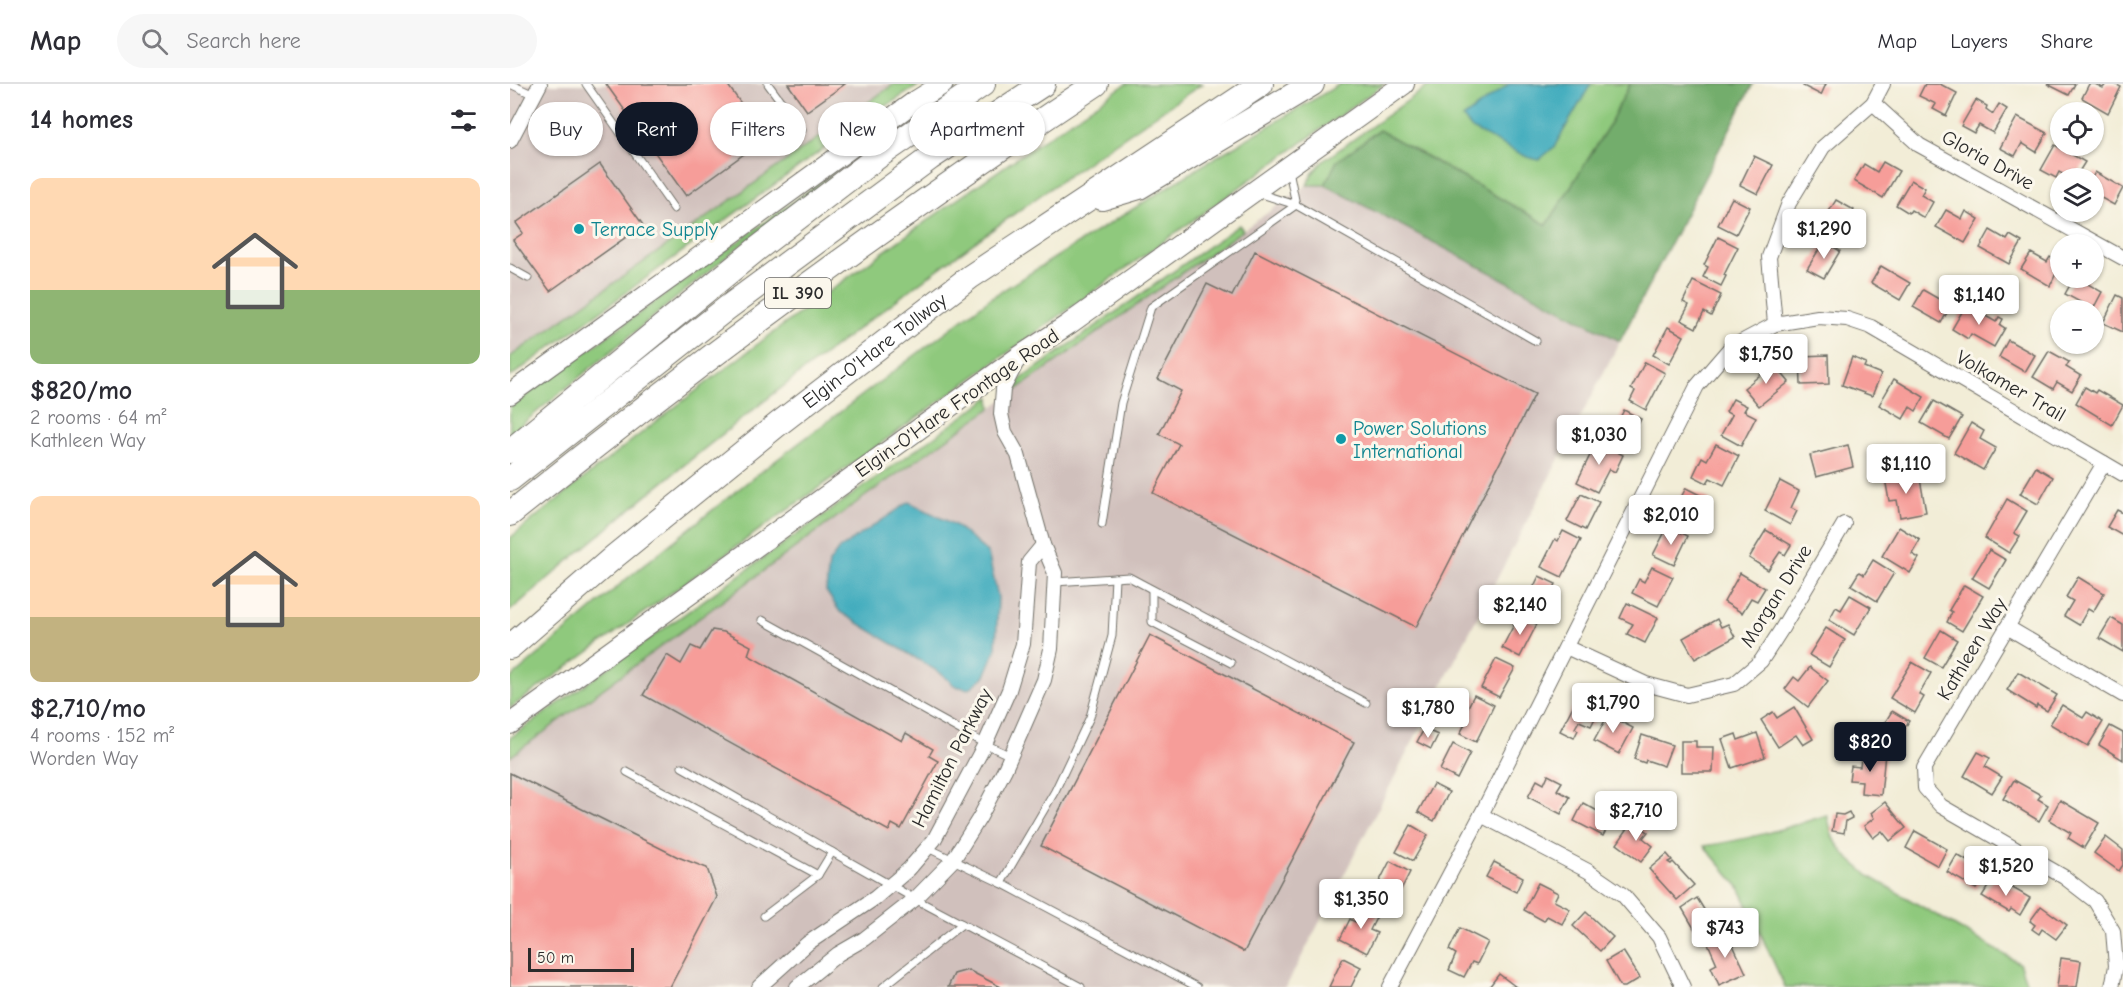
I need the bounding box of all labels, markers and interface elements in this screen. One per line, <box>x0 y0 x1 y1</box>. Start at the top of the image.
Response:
search box <box>117 14 537 68</box>
text: Map <box>30 25 81 57</box>
icon: search <box>138 25 171 58</box>
text: Search here <box>186 28 301 54</box>
text: Map <box>1878 29 1917 53</box>
text: Layers <box>1950 29 2008 53</box>
text: Share <box>2041 29 2093 53</box>
chip: Buy <box>528 102 603 156</box>
chip: Rent <box>615 102 698 156</box>
chip: Filters <box>710 102 806 156</box>
chip: New <box>818 102 897 156</box>
chip: Apartment <box>909 102 1045 156</box>
map controls <box>2050 102 2104 354</box>
button: locate <box>2050 102 2104 156</box>
icon: filters <box>447 104 480 137</box>
text: 14 homes <box>30 105 133 135</box>
street label: Gloria Drive <box>1938 125 2038 195</box>
button: layers <box>2050 168 2104 222</box>
pin: $1,290 <box>1775 209 1873 260</box>
icon: home <box>201 217 309 325</box>
text: $1,290 <box>1796 217 1852 240</box>
place label: Terrace Supply <box>591 218 718 241</box>
marker: Terrace Supply <box>572 222 586 236</box>
button: + <box>2050 234 2104 288</box>
pin: $1,140 <box>1930 275 2028 326</box>
road number: IL 390 <box>765 278 831 308</box>
text: $1,140 <box>1953 283 2005 306</box>
street label: Elgin-O'Hare Tollway <box>798 288 951 413</box>
button: − <box>2050 300 2104 354</box>
street label: Elgin-O'Hare Frontage Road <box>851 324 1063 482</box>
pin: $1,750 <box>1717 334 1815 385</box>
text: $1,750 <box>1739 342 1793 365</box>
street label: Volkamer Trail <box>1952 345 2070 427</box>
text: $820/mo <box>30 376 132 406</box>
text: 2 rooms · 64 m² <box>30 406 166 429</box>
pin: $1,030 <box>1550 415 1648 466</box>
place label: Power Solutions International <box>1353 417 1486 463</box>
text: $1,030 <box>1571 423 1627 446</box>
text: Kathleen Way <box>30 429 145 452</box>
marker: Power Solutions International <box>1334 432 1348 446</box>
pin: $1,110 <box>1857 444 1955 495</box>
text: $1,110 <box>1881 452 1931 475</box>
pin: $2,010 <box>1622 495 1720 546</box>
text: $2,010 <box>1643 503 1699 526</box>
icon: home <box>201 535 309 643</box>
street label: Morgan Drive <box>1735 541 1817 651</box>
pin: $2,140 <box>1471 585 1569 636</box>
text: $2,140 <box>1493 593 1547 616</box>
street label: Kathleen Way <box>1932 594 2012 704</box>
pin: $1,790 <box>1564 683 1662 734</box>
street label: Hamilton Parkway <box>907 685 997 831</box>
pin: $1,780 <box>1379 688 1477 739</box>
text: $1,790 <box>1586 691 1640 714</box>
text: $2,710/mo <box>30 694 146 724</box>
text: $1,780 <box>1401 696 1455 719</box>
pin: $820 <box>1834 722 1906 773</box>
text: 4 rooms · 152 m² <box>30 724 174 747</box>
text: $820 <box>1848 730 1892 753</box>
text: Worden Way <box>30 747 138 770</box>
pin: $2,710 <box>1587 791 1685 842</box>
text: $2,710 <box>1609 799 1663 822</box>
pin: $1,520 <box>1957 846 2055 897</box>
text: $1,520 <box>1978 854 2034 877</box>
pin: $1,350 <box>1312 879 1410 930</box>
text: $1,350 <box>1333 887 1389 910</box>
pin: $743 <box>1689 908 1761 959</box>
text: $743 <box>1706 916 1744 939</box>
scale bar <box>528 945 634 972</box>
text: 50 m <box>537 949 574 967</box>

